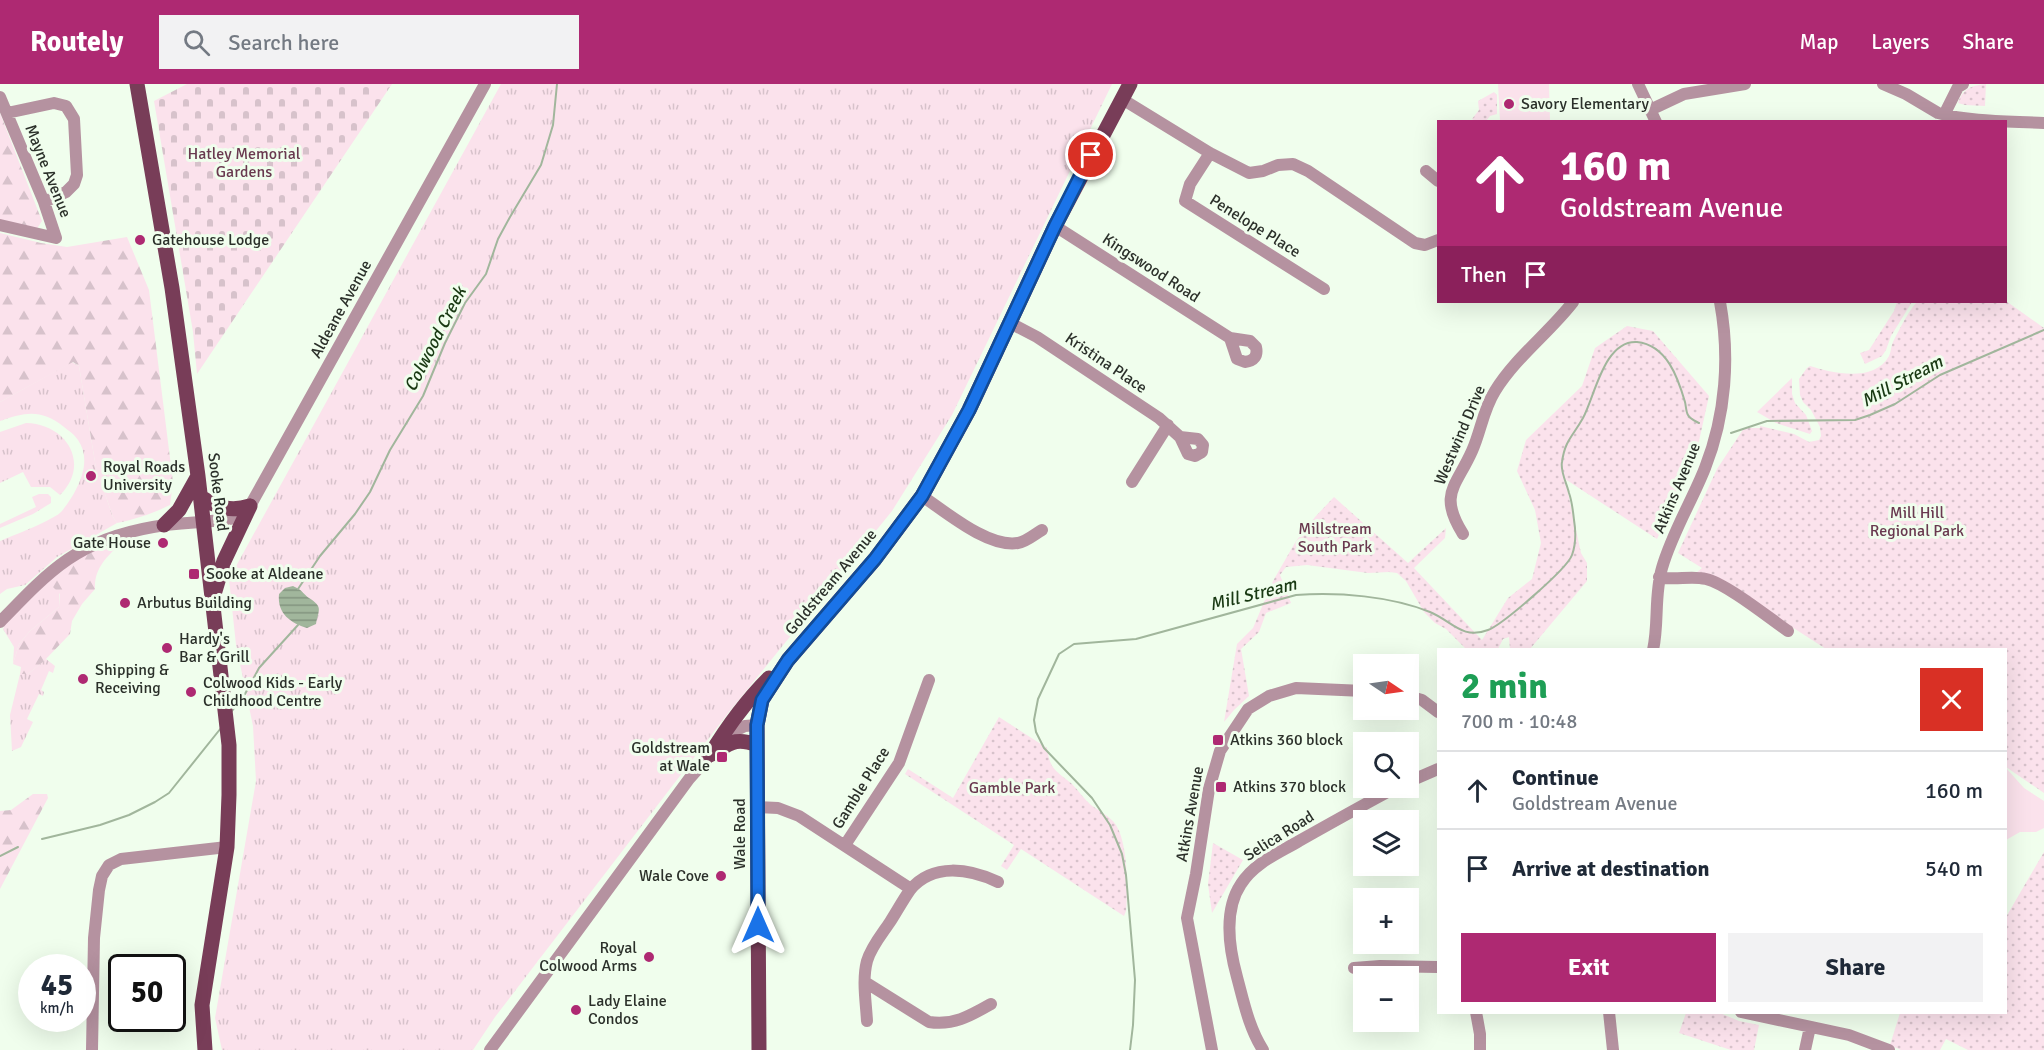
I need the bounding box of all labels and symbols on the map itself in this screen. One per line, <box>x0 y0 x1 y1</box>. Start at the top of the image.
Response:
place label: Savory Elementary <box>1521 94 1650 114</box>
marker: Savory Elementary <box>1502 97 1516 111</box>
street label: Mayne Avenue <box>20 122 76 220</box>
pin <box>1065 129 1116 180</box>
park label: Hatley Memorial Gardens <box>188 144 301 182</box>
street label: Penelope Place <box>1206 190 1304 262</box>
street label: Kingswood Road <box>1098 229 1204 307</box>
place label: Gatehouse Lodge <box>152 230 269 250</box>
marker: Gatehouse Lodge <box>133 233 147 247</box>
street label: Aldeane Avenue <box>306 256 376 362</box>
water label: Colwood Creek <box>399 281 472 395</box>
street label: Kristina Place <box>1061 328 1151 398</box>
water label: Mill Stream <box>1858 350 1947 412</box>
street label: Westwind Drive <box>1430 382 1490 488</box>
street label: Atkins Avenue <box>1649 440 1705 536</box>
street label: Sooke Road <box>203 452 233 532</box>
place label: Royal Roads University <box>103 457 185 495</box>
marker: Royal Roads University <box>84 469 98 483</box>
park label: Mill Hill Regional Park <box>1870 503 1964 541</box>
park label: Millstream South Park <box>1298 519 1372 557</box>
street label: Goldstream Avenue <box>781 525 881 639</box>
place label: Gate House <box>73 533 151 553</box>
marker: Gate House <box>156 536 170 550</box>
place label: Sooke at Aldeane <box>206 564 323 584</box>
marker: Sooke at Aldeane <box>187 567 201 581</box>
water label: Mill Stream <box>1207 572 1299 615</box>
place label: Arbutus Building <box>137 593 252 613</box>
marker: Arbutus Building <box>118 596 132 610</box>
place label: Hardy's Bar & Grill <box>179 629 250 667</box>
marker: Hardy's Bar & Grill <box>160 641 174 655</box>
north arrow <box>1353 654 1419 720</box>
place label: Shipping & Receiving <box>95 660 169 698</box>
marker: Shipping & Receiving <box>76 672 90 686</box>
place label: Colwood Kids - Early Childhood Centre <box>203 673 343 711</box>
marker: Colwood Kids - Early Childhood Centre <box>184 685 198 699</box>
place label: Atkins 360 block <box>1230 730 1343 750</box>
marker: Atkins 360 block <box>1211 733 1225 747</box>
place label: Goldstream at Wale <box>631 738 710 776</box>
street label: Gamble Place <box>828 743 894 833</box>
marker: Goldstream at Wale <box>715 750 729 764</box>
street label: Atkins Avenue <box>1172 765 1208 863</box>
place label: Atkins 370 block <box>1233 777 1346 797</box>
park label: Gamble Park <box>969 778 1055 798</box>
marker: Atkins 370 block <box>1214 780 1228 794</box>
street label: Wale Road <box>730 798 750 870</box>
street label: Selica Road <box>1240 807 1318 865</box>
place label: Wale Cove <box>639 866 709 886</box>
marker: Wale Cove <box>714 869 728 883</box>
position arrow <box>726 893 790 957</box>
place label: Royal Colwood Arms <box>539 938 637 976</box>
marker: Royal Colwood Arms <box>642 950 656 964</box>
speed limit sign: 50 <box>108 954 186 1032</box>
place label: Lady Elaine Condos <box>588 991 667 1029</box>
marker: Lady Elaine Condos <box>569 1003 583 1017</box>

